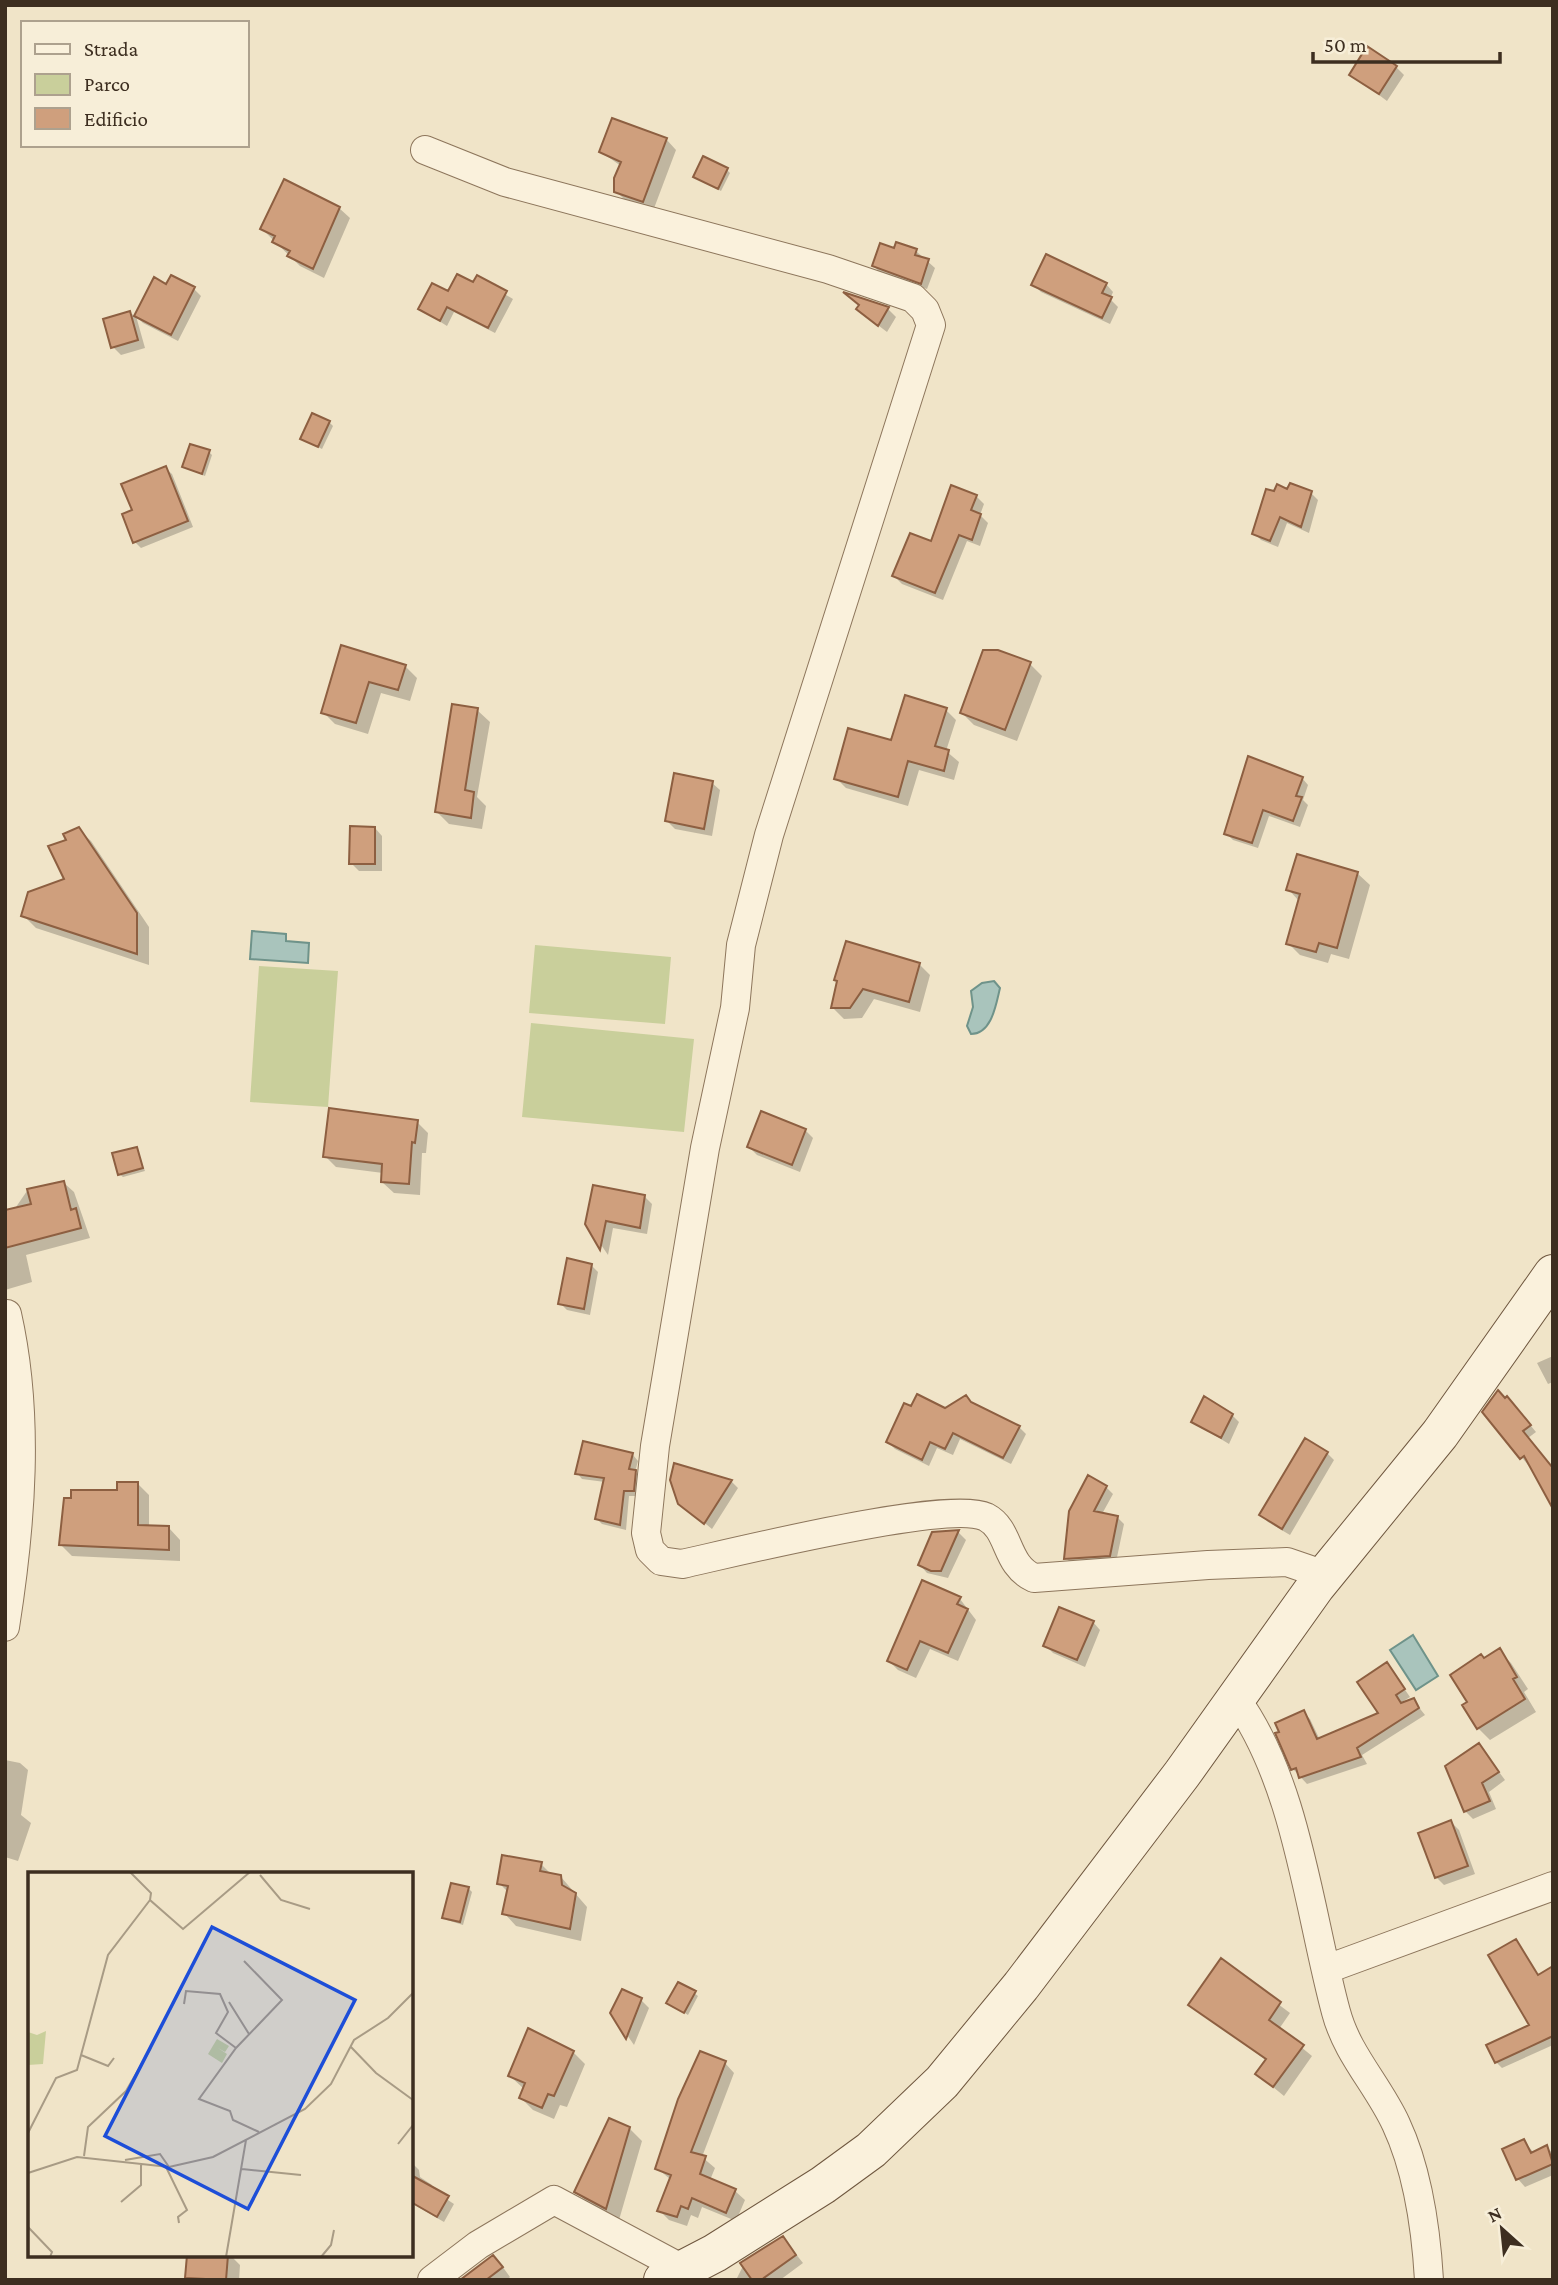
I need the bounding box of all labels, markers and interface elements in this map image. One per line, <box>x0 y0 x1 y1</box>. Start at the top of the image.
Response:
legend <box>21 21 248 147</box>
scale bar <box>1313 21 1500 65</box>
text: 50 m <box>1324 33 1367 57</box>
text: Strada <box>84 37 139 61</box>
text: Parco <box>84 72 130 96</box>
text: Edificio <box>84 107 148 131</box>
inset map <box>28 1872 413 2257</box>
north arrow <box>1467 2194 1537 2264</box>
text: N <box>1484 2202 1505 2227</box>

